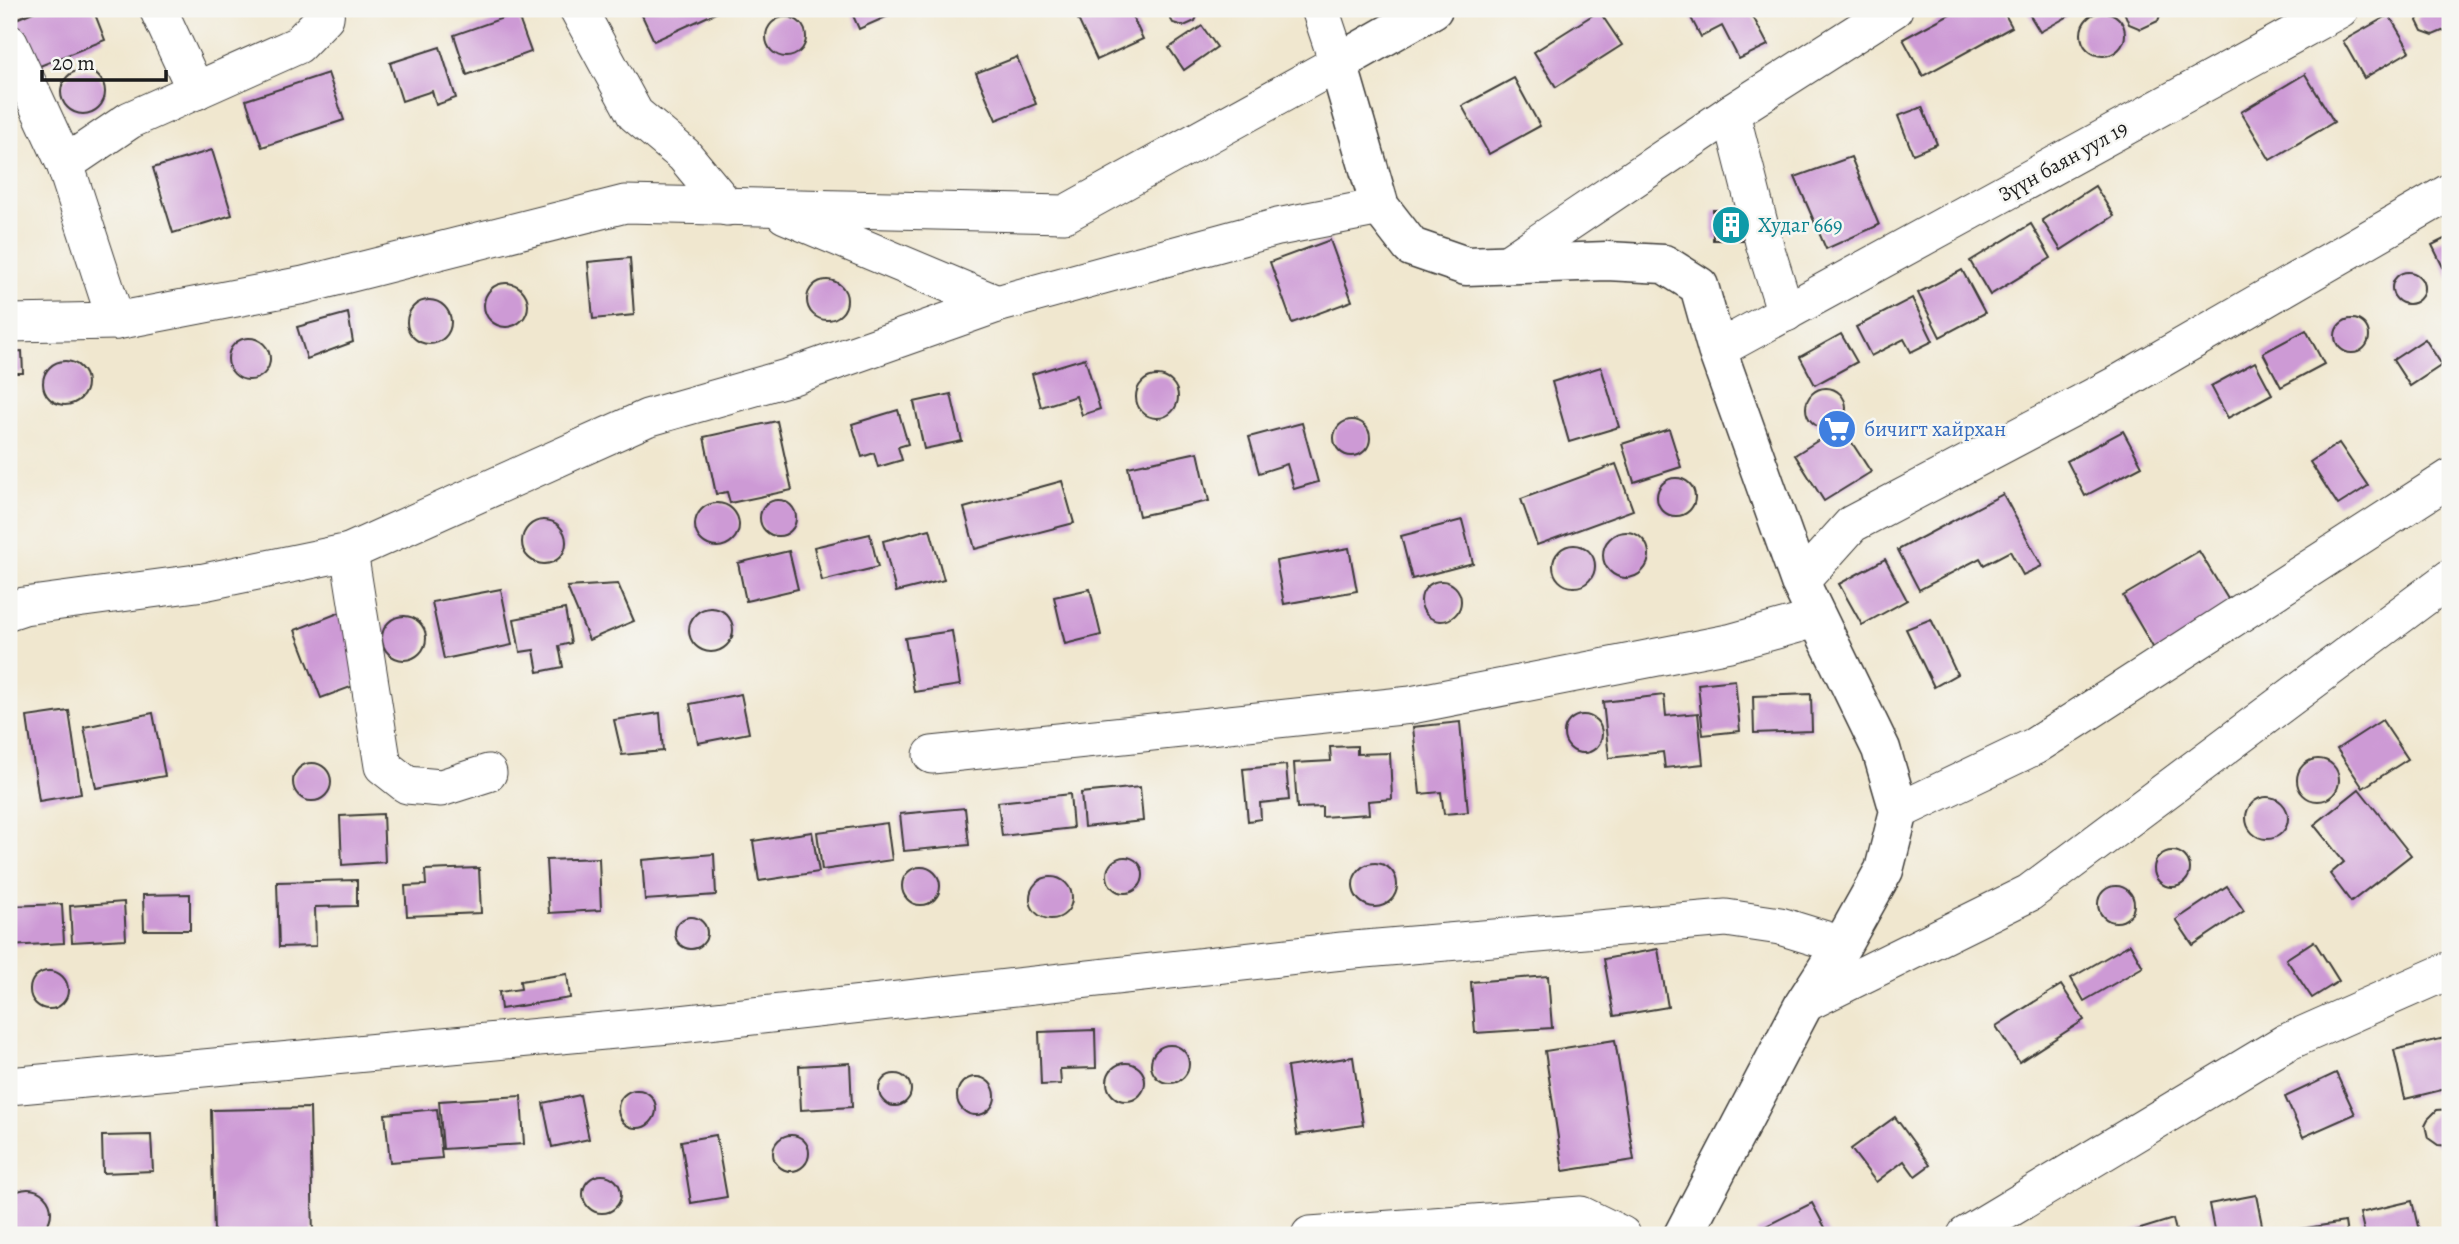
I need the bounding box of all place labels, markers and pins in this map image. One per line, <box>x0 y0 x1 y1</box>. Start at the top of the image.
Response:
building icon: Худаг 669 <box>1710 204 1752 246</box>
place label: Худаг 669 <box>1758 211 1843 239</box>
supermarket icon: бичигт хайрхан <box>1816 408 1858 450</box>
place label: бичигт хайрхан <box>1864 415 2006 443</box>

